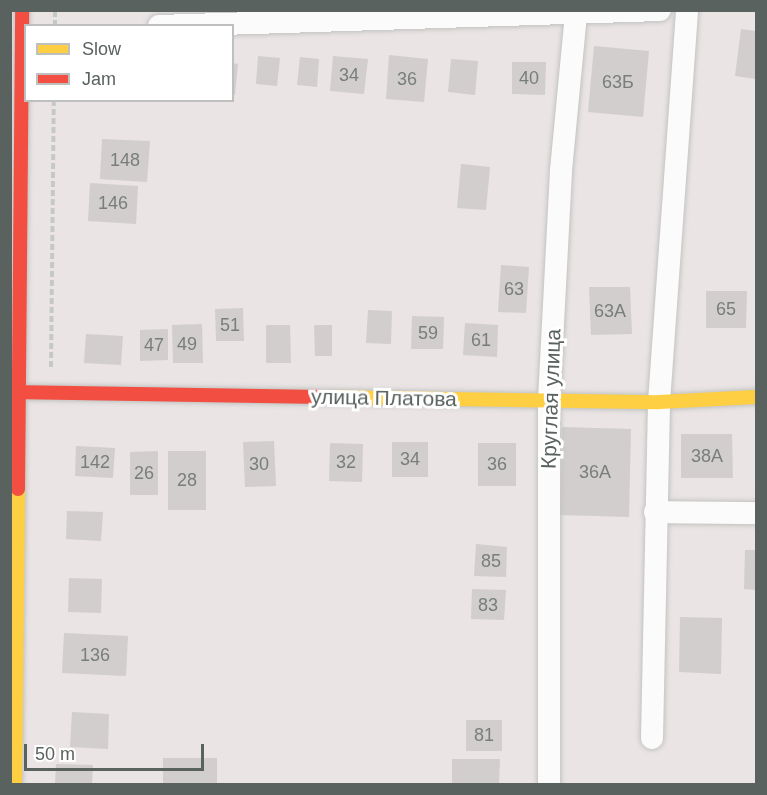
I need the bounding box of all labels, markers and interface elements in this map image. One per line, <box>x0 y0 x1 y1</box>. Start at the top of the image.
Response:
legend <box>24 24 234 102</box>
text: Slow <box>82 39 121 59</box>
house number: 34 <box>339 64 359 86</box>
house number: 40 <box>519 67 539 89</box>
house number: 36 <box>397 68 417 90</box>
text: Jam <box>82 69 116 89</box>
house number: 63Б <box>602 71 634 93</box>
house number: 148 <box>110 149 140 171</box>
house number: 146 <box>98 192 128 214</box>
house number: 63 <box>504 278 524 300</box>
house number: 65 <box>716 298 736 320</box>
house number: 63А <box>594 300 626 322</box>
house number: 51 <box>220 314 240 336</box>
house number: 59 <box>418 322 438 344</box>
street label: Круглая улица <box>536 328 566 470</box>
house number: 61 <box>471 329 491 351</box>
house number: 49 <box>177 333 197 355</box>
house number: 47 <box>144 334 164 356</box>
street label: улица Платова <box>311 384 457 412</box>
house number: 38А <box>691 445 723 467</box>
house number: 34 <box>400 448 420 470</box>
house number: 142 <box>80 451 110 473</box>
house number: 32 <box>336 451 356 473</box>
house number: 30 <box>249 453 269 475</box>
house number: 36 <box>487 453 507 475</box>
house number: 36А <box>579 461 611 483</box>
house number: 26 <box>134 462 154 484</box>
house number: 28 <box>177 469 197 491</box>
house number: 85 <box>481 550 501 572</box>
house number: 83 <box>478 594 498 616</box>
house number: 136 <box>80 644 110 666</box>
house number: 81 <box>474 724 494 746</box>
scale bar <box>27 732 207 770</box>
text: 50 m <box>35 744 75 764</box>

